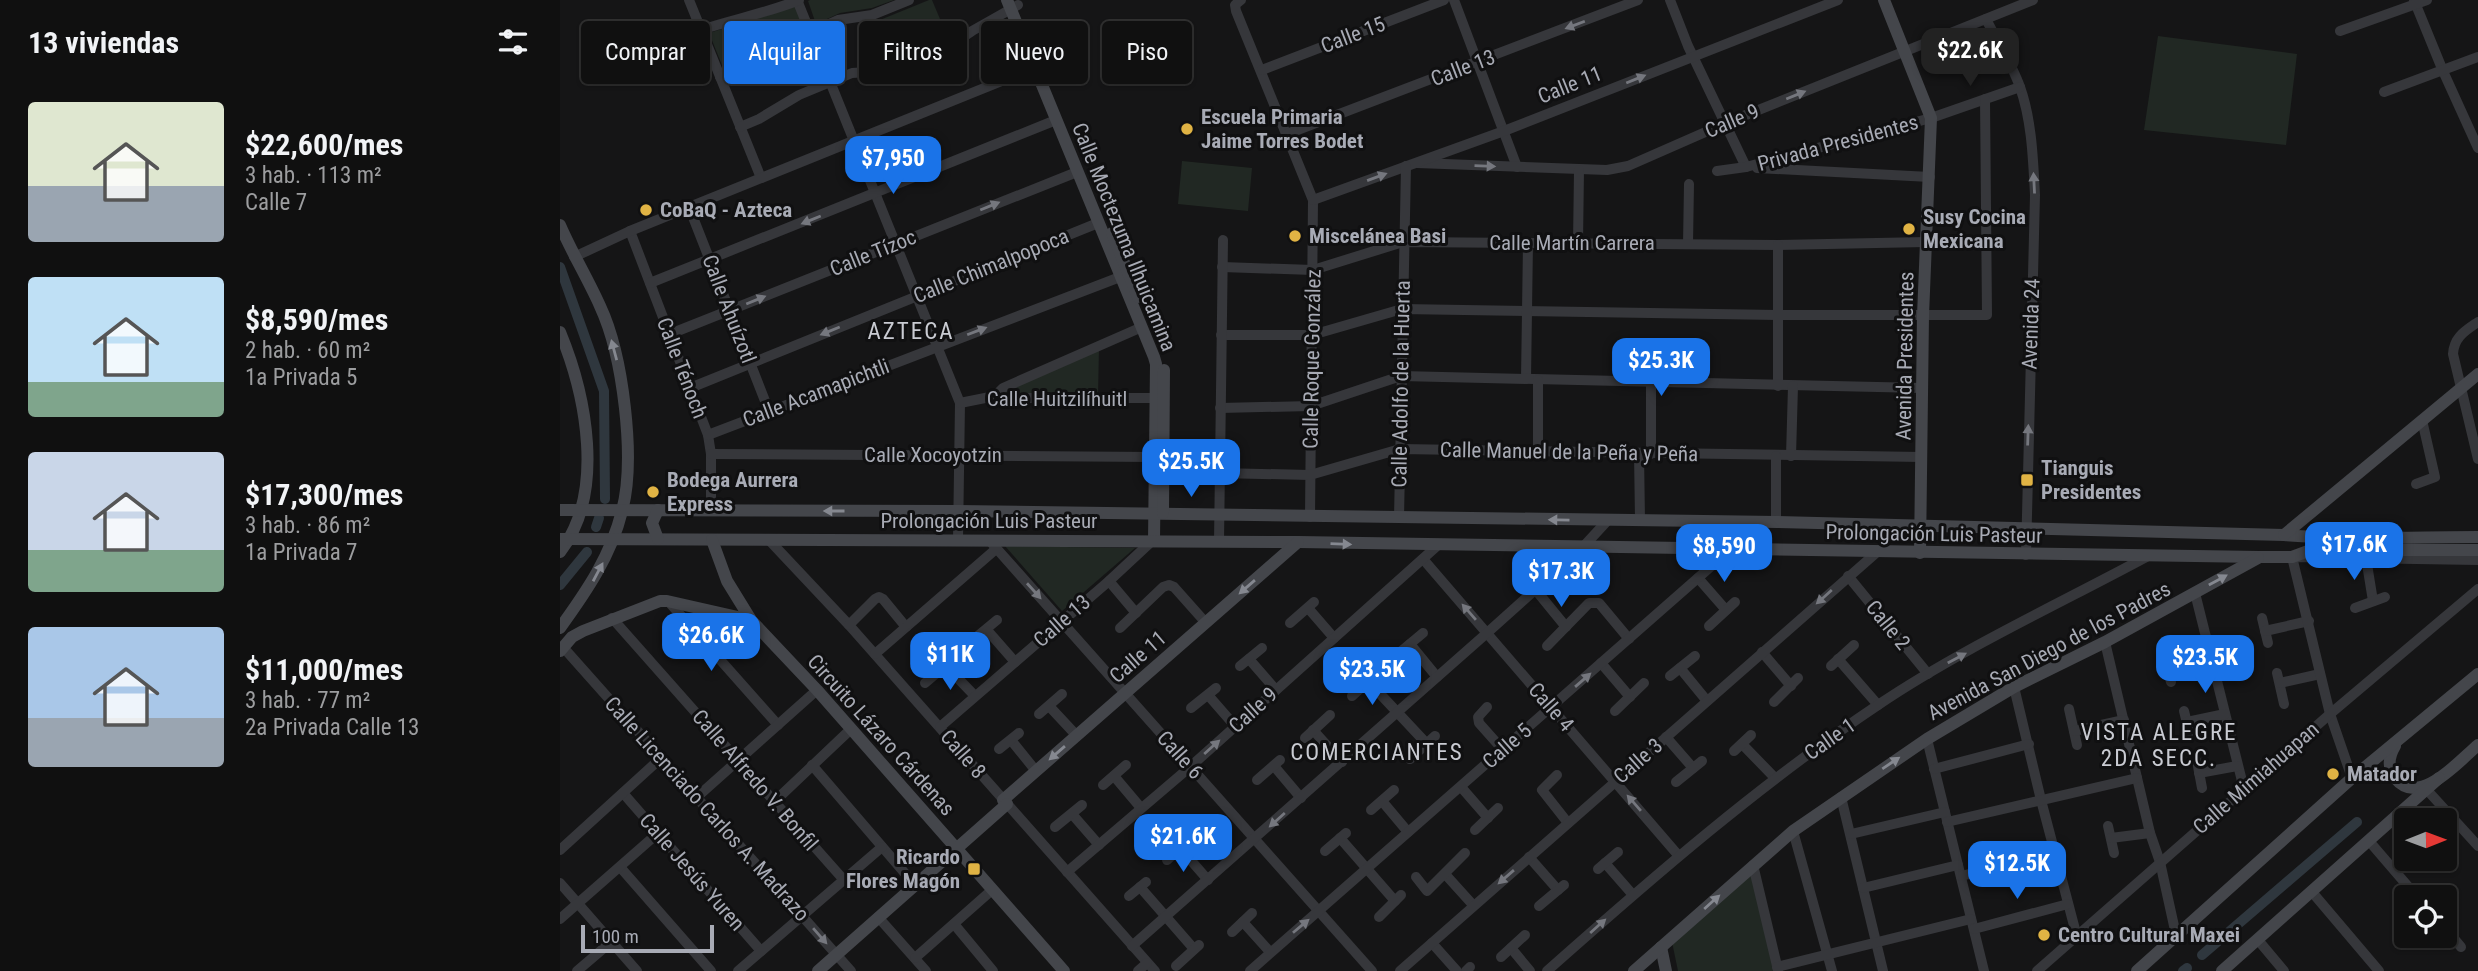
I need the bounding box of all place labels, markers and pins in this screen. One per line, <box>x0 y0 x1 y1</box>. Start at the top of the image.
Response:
pin: $22.6K <box>1913 28 2027 88</box>
place label: Escuela Primaria Jaime Torres Bodet <box>1201 105 1363 153</box>
marker: Escuela Primaria Jaime Torres Bodet <box>1179 121 1195 137</box>
pin: $7,950 <box>836 136 950 196</box>
place label: CoBaQ - Azteca <box>660 198 792 222</box>
marker: CoBaQ - Azteca <box>638 202 654 218</box>
place label: Susy Cocina Mexicana <box>1923 205 2026 253</box>
marker: Susy Cocina Mexicana <box>1901 221 1917 237</box>
place label: Miscelánea Basi <box>1309 224 1446 248</box>
marker: Miscelánea Basi <box>1287 228 1303 244</box>
pin: $25.3K <box>1604 338 1718 398</box>
pin: $25.5K <box>1134 440 1248 499</box>
place label: Tianguis Presidentes <box>2041 456 2141 504</box>
place label: Bodega Aurrera Express <box>667 468 798 516</box>
marker: Tianguis Presidentes <box>2019 472 2035 488</box>
marker: Bodega Aurrera Express <box>645 484 661 500</box>
pin: $17.6K <box>2297 522 2411 582</box>
pin: $8,590 <box>1667 524 1781 584</box>
pin: $17.3K <box>1504 550 1618 609</box>
pin: $26.6K <box>654 614 768 673</box>
pin: $11K <box>909 632 991 692</box>
pin: $23.5K <box>2148 636 2262 695</box>
pin: $23.5K <box>1315 648 1429 707</box>
place label: Matador <box>2347 762 2417 786</box>
marker: Matador <box>2325 766 2341 782</box>
pin: $21.6K <box>1126 814 1240 874</box>
pin: $12.5K <box>1960 842 2074 901</box>
place label: Ricardo Flores Magón <box>846 845 960 893</box>
marker: Ricardo Flores Magón <box>966 861 982 877</box>
place label: Centro Cultural Maxei <box>2058 923 2240 947</box>
marker: Centro Cultural Maxei <box>2036 927 2052 943</box>

